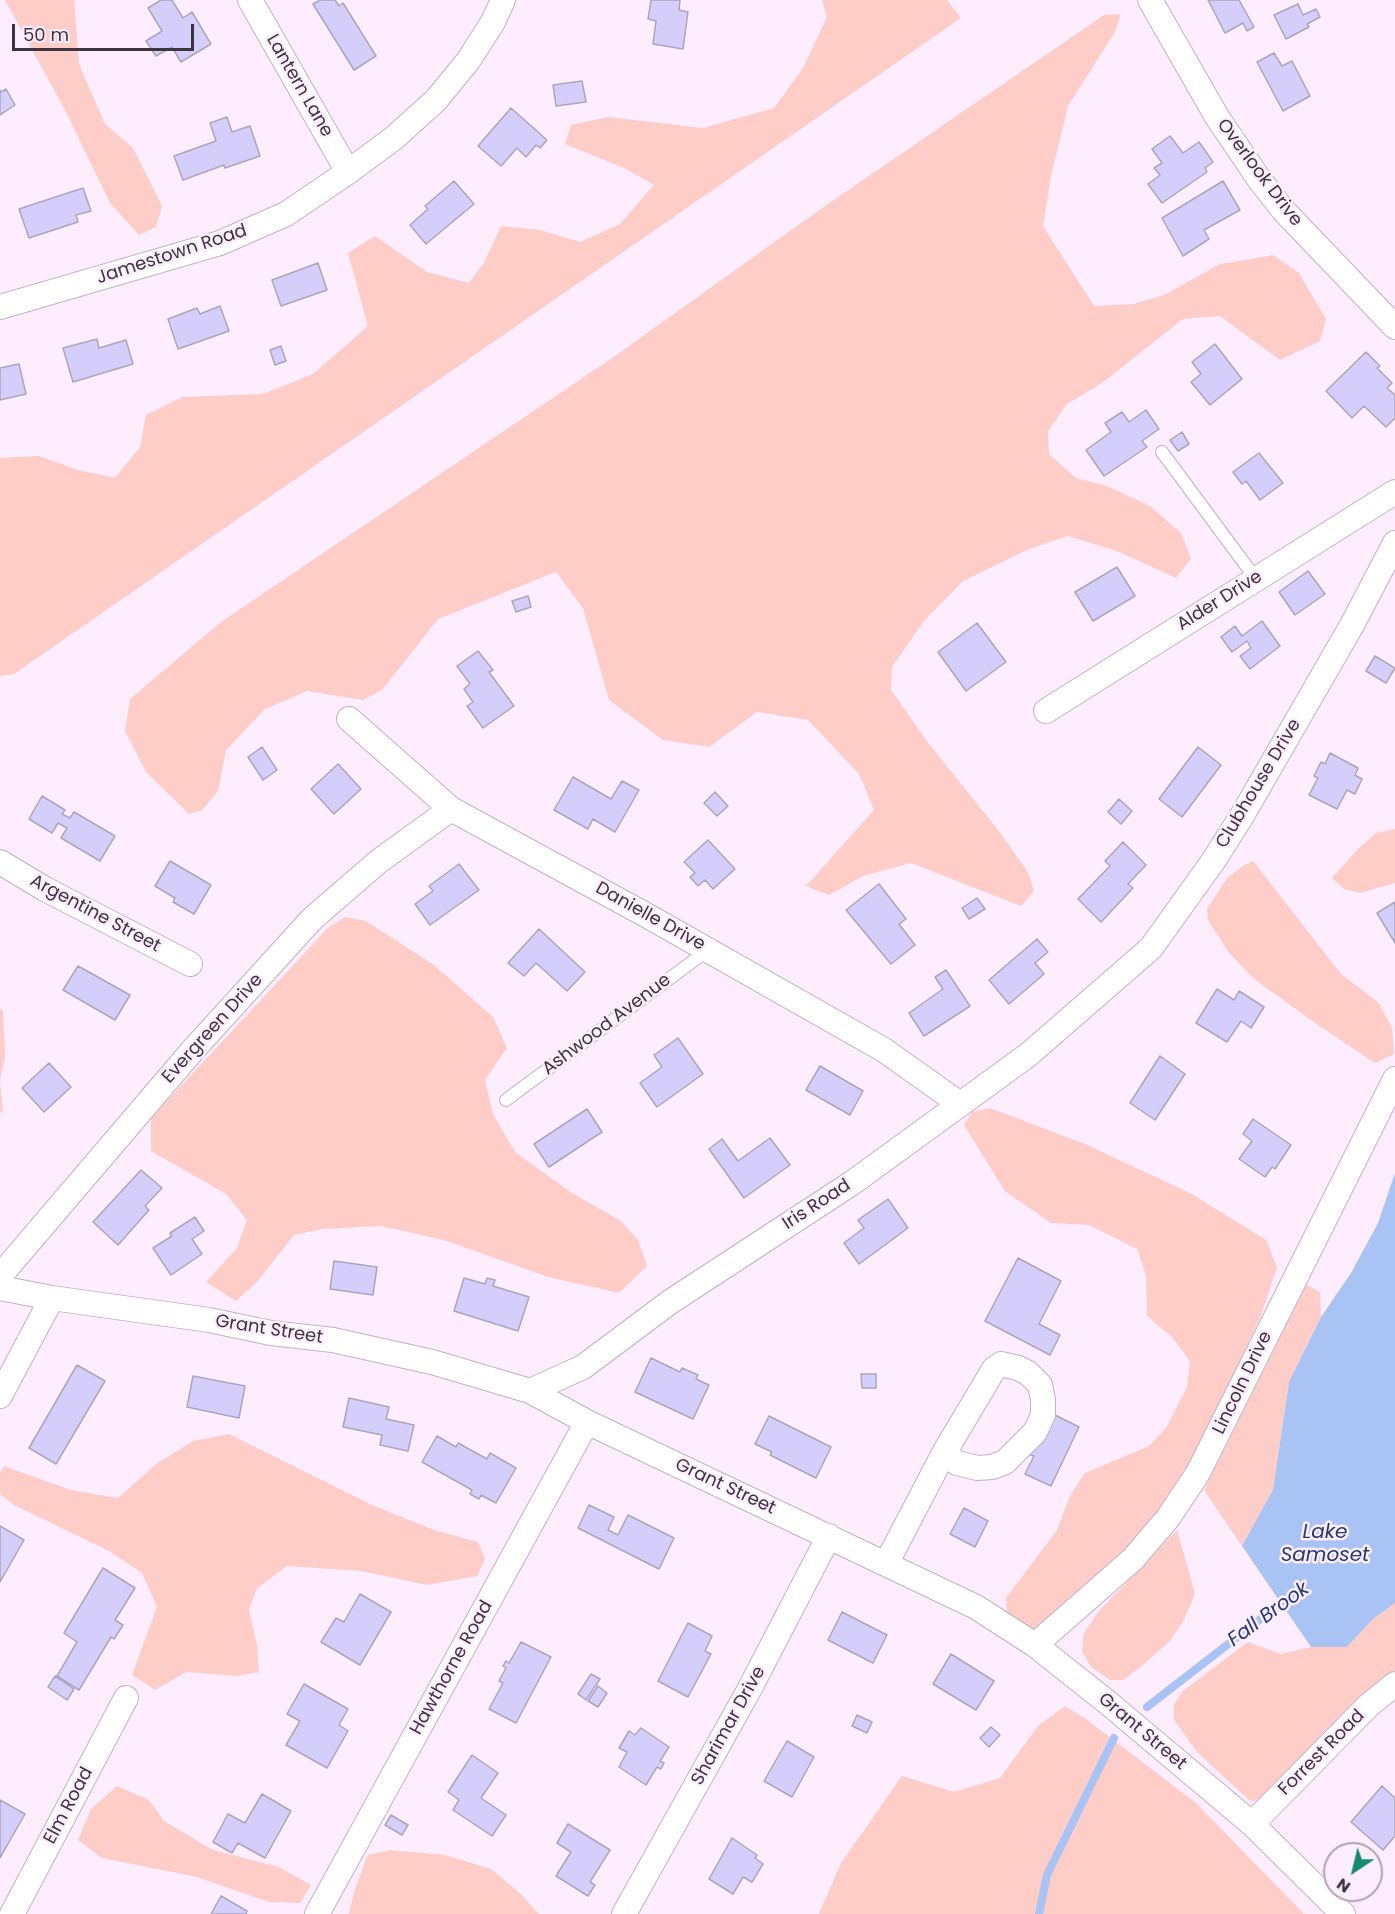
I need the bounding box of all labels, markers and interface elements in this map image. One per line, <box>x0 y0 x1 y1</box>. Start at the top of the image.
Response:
scale bar <box>15 12 196 50</box>
text: 50 m <box>23 22 69 47</box>
street label: Lantern Lane <box>261 31 337 141</box>
street label: Overlook Drive <box>1212 115 1306 231</box>
street label: Jamestown Road <box>94 221 250 289</box>
street label: Alder Drive <box>1173 566 1267 636</box>
street label: Clubhouse Drive <box>1212 715 1306 853</box>
street label: Argentine Street <box>26 870 164 958</box>
street label: Danielle Drive <box>591 878 709 956</box>
street label: Evergreen Drive <box>158 970 268 1088</box>
street label: Ashwood Avenue <box>538 970 676 1080</box>
street label: Iris Road <box>779 1175 855 1235</box>
street label: Grant Street <box>214 1311 324 1349</box>
street label: Lincoln Drive <box>1209 1328 1277 1438</box>
street label: Grant Street <box>671 1454 779 1520</box>
water label: Lake Samoset <box>1281 1521 1369 1568</box>
water label: Fall Brook <box>1224 1577 1314 1653</box>
street label: Hawthorne Road <box>406 1597 498 1739</box>
street label: Sharimar Drive <box>687 1663 771 1789</box>
street label: Grant Street <box>1094 1689 1190 1775</box>
street label: Forrest Road <box>1275 1706 1369 1800</box>
street label: Elm Road <box>40 1764 98 1848</box>
north arrow <box>1323 1842 1383 1902</box>
text: N <box>1332 1873 1355 1898</box>

